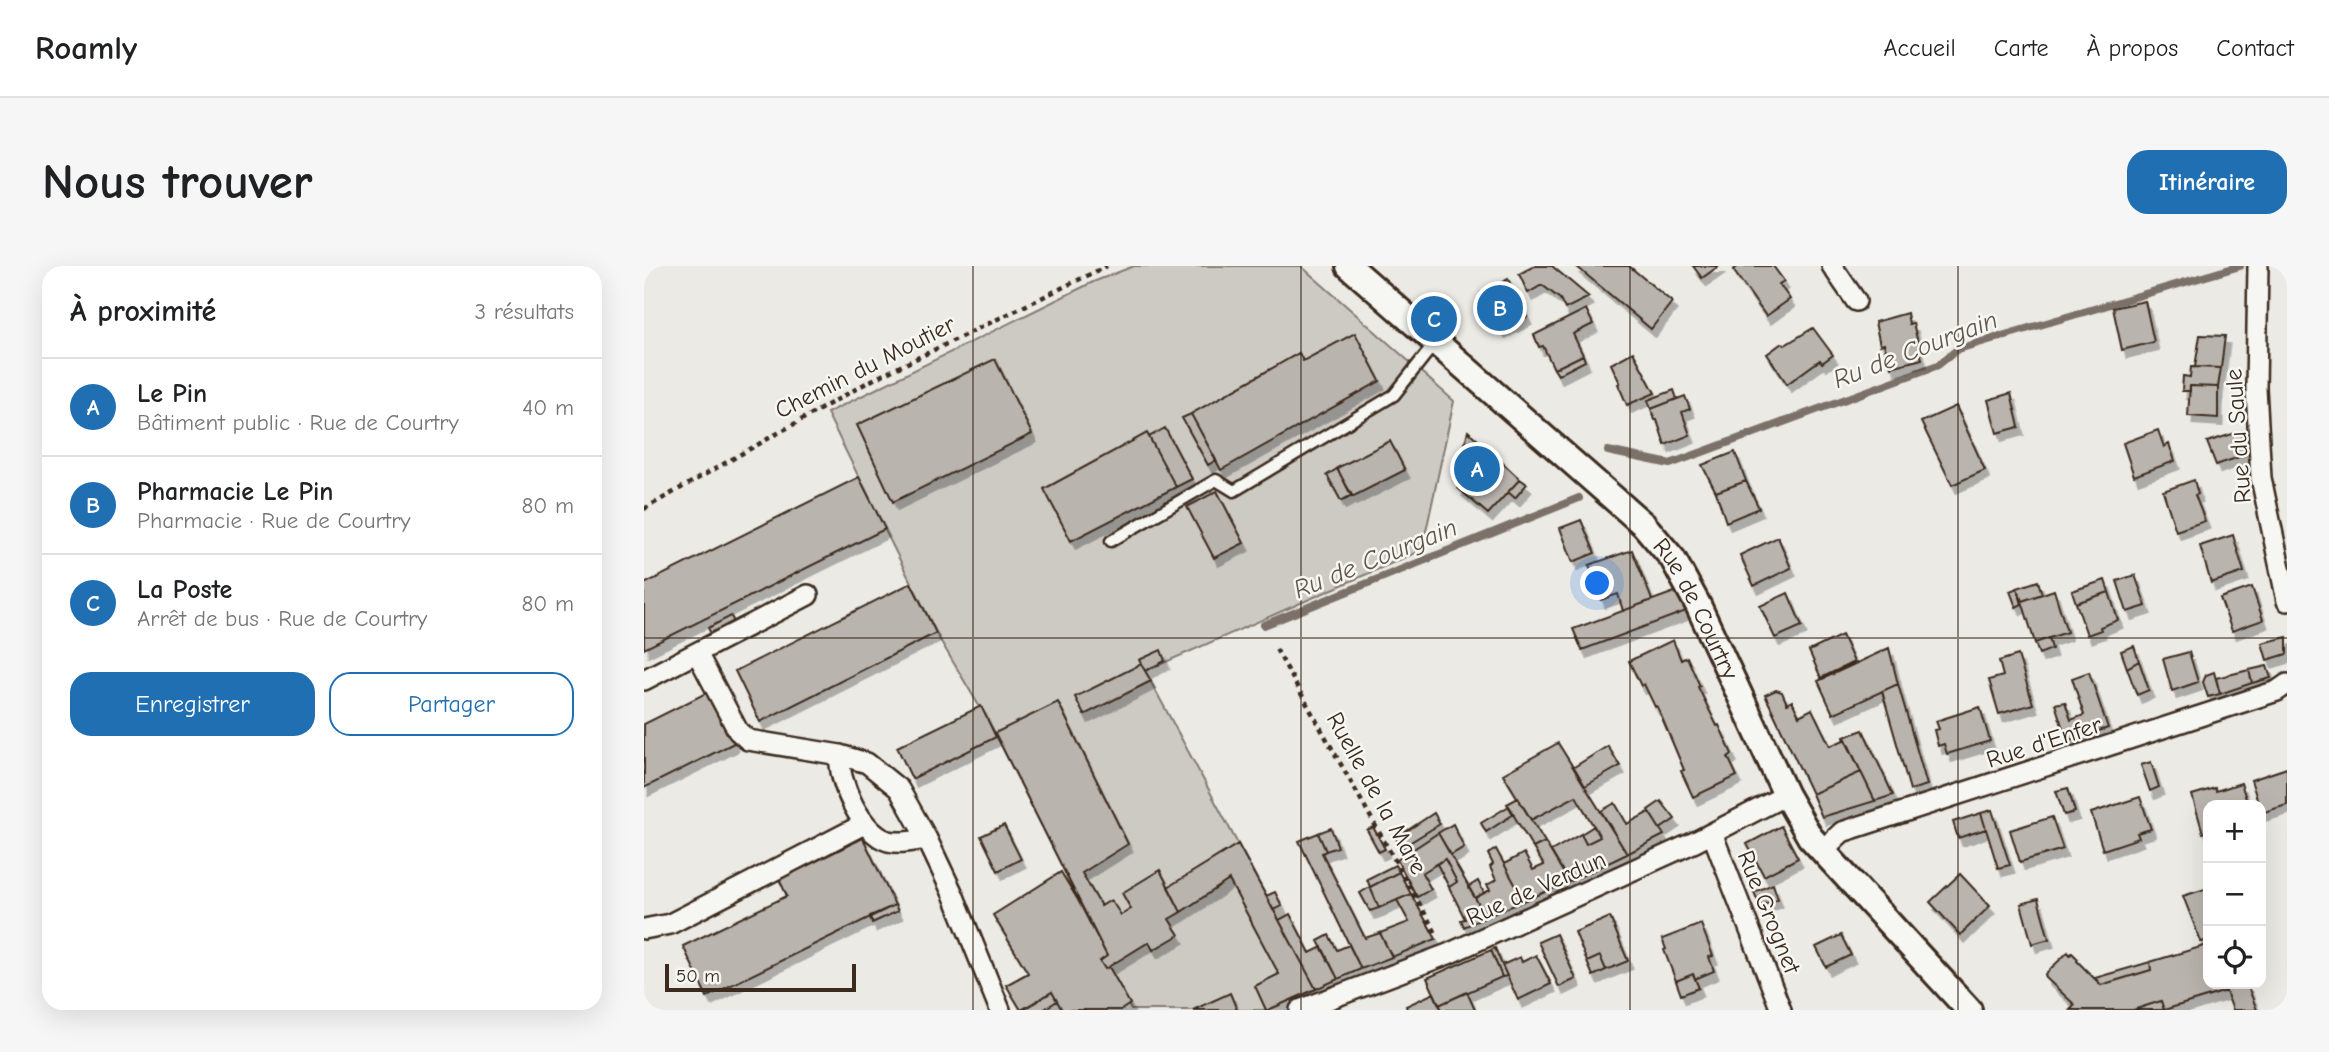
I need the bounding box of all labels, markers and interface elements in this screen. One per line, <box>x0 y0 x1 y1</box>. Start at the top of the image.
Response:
text: Roamly <box>35 29 137 67</box>
text: Accueil <box>1884 34 1956 62</box>
text: Carte <box>1994 34 2049 62</box>
text: À propos <box>2087 34 2178 62</box>
text: Contact <box>2216 34 2294 62</box>
button: Itinéraire <box>2127 150 2287 214</box>
text: Nous trouver <box>42 154 313 210</box>
pin: B <box>1477 282 1523 334</box>
pin: C <box>1411 293 1457 345</box>
text: À proximité <box>70 294 216 329</box>
text: 3 résultats <box>474 298 574 325</box>
water label: Ru de Courgain <box>1829 305 2002 395</box>
street label: Chemin du Moutier <box>770 309 960 424</box>
street label: Rue du Saule <box>2219 368 2257 504</box>
text: Le Pin <box>137 379 207 409</box>
text: A <box>87 394 99 421</box>
text: 40 m <box>522 394 574 421</box>
text: Bâtiment public · Rue de Courtry <box>137 409 459 436</box>
pin: A <box>1454 443 1500 495</box>
text: Pharmacie Le Pin <box>137 477 333 507</box>
text: B <box>86 492 100 519</box>
text: 80 m <box>521 492 574 519</box>
text: Pharmacie · Rue de Courtry <box>137 507 411 534</box>
water label: Ru de Courgain <box>1289 513 1461 605</box>
street label: Rue de Courtry <box>1647 532 1745 684</box>
your location <box>1580 566 1614 600</box>
text: La Poste <box>137 575 232 605</box>
text: C <box>86 590 100 617</box>
text: 80 m <box>521 590 574 617</box>
text: Arrêt de bus · Rue de Courtry <box>137 605 427 632</box>
button: Enregistrer <box>70 672 315 736</box>
button: Partager <box>329 672 574 736</box>
street label: Ruelle de la Mare <box>1321 707 1433 879</box>
street label: Rue d'Enfer <box>1983 710 2106 774</box>
map controls <box>2203 800 2266 989</box>
button: + <box>2203 800 2266 863</box>
street label: Rue de Verdun <box>1462 845 1610 931</box>
street label: Rue Grognet <box>1732 846 1807 979</box>
button: − <box>2203 863 2266 926</box>
button: locate <box>2203 926 2266 989</box>
scale bar <box>665 961 856 993</box>
text: 50 m <box>676 965 720 987</box>

